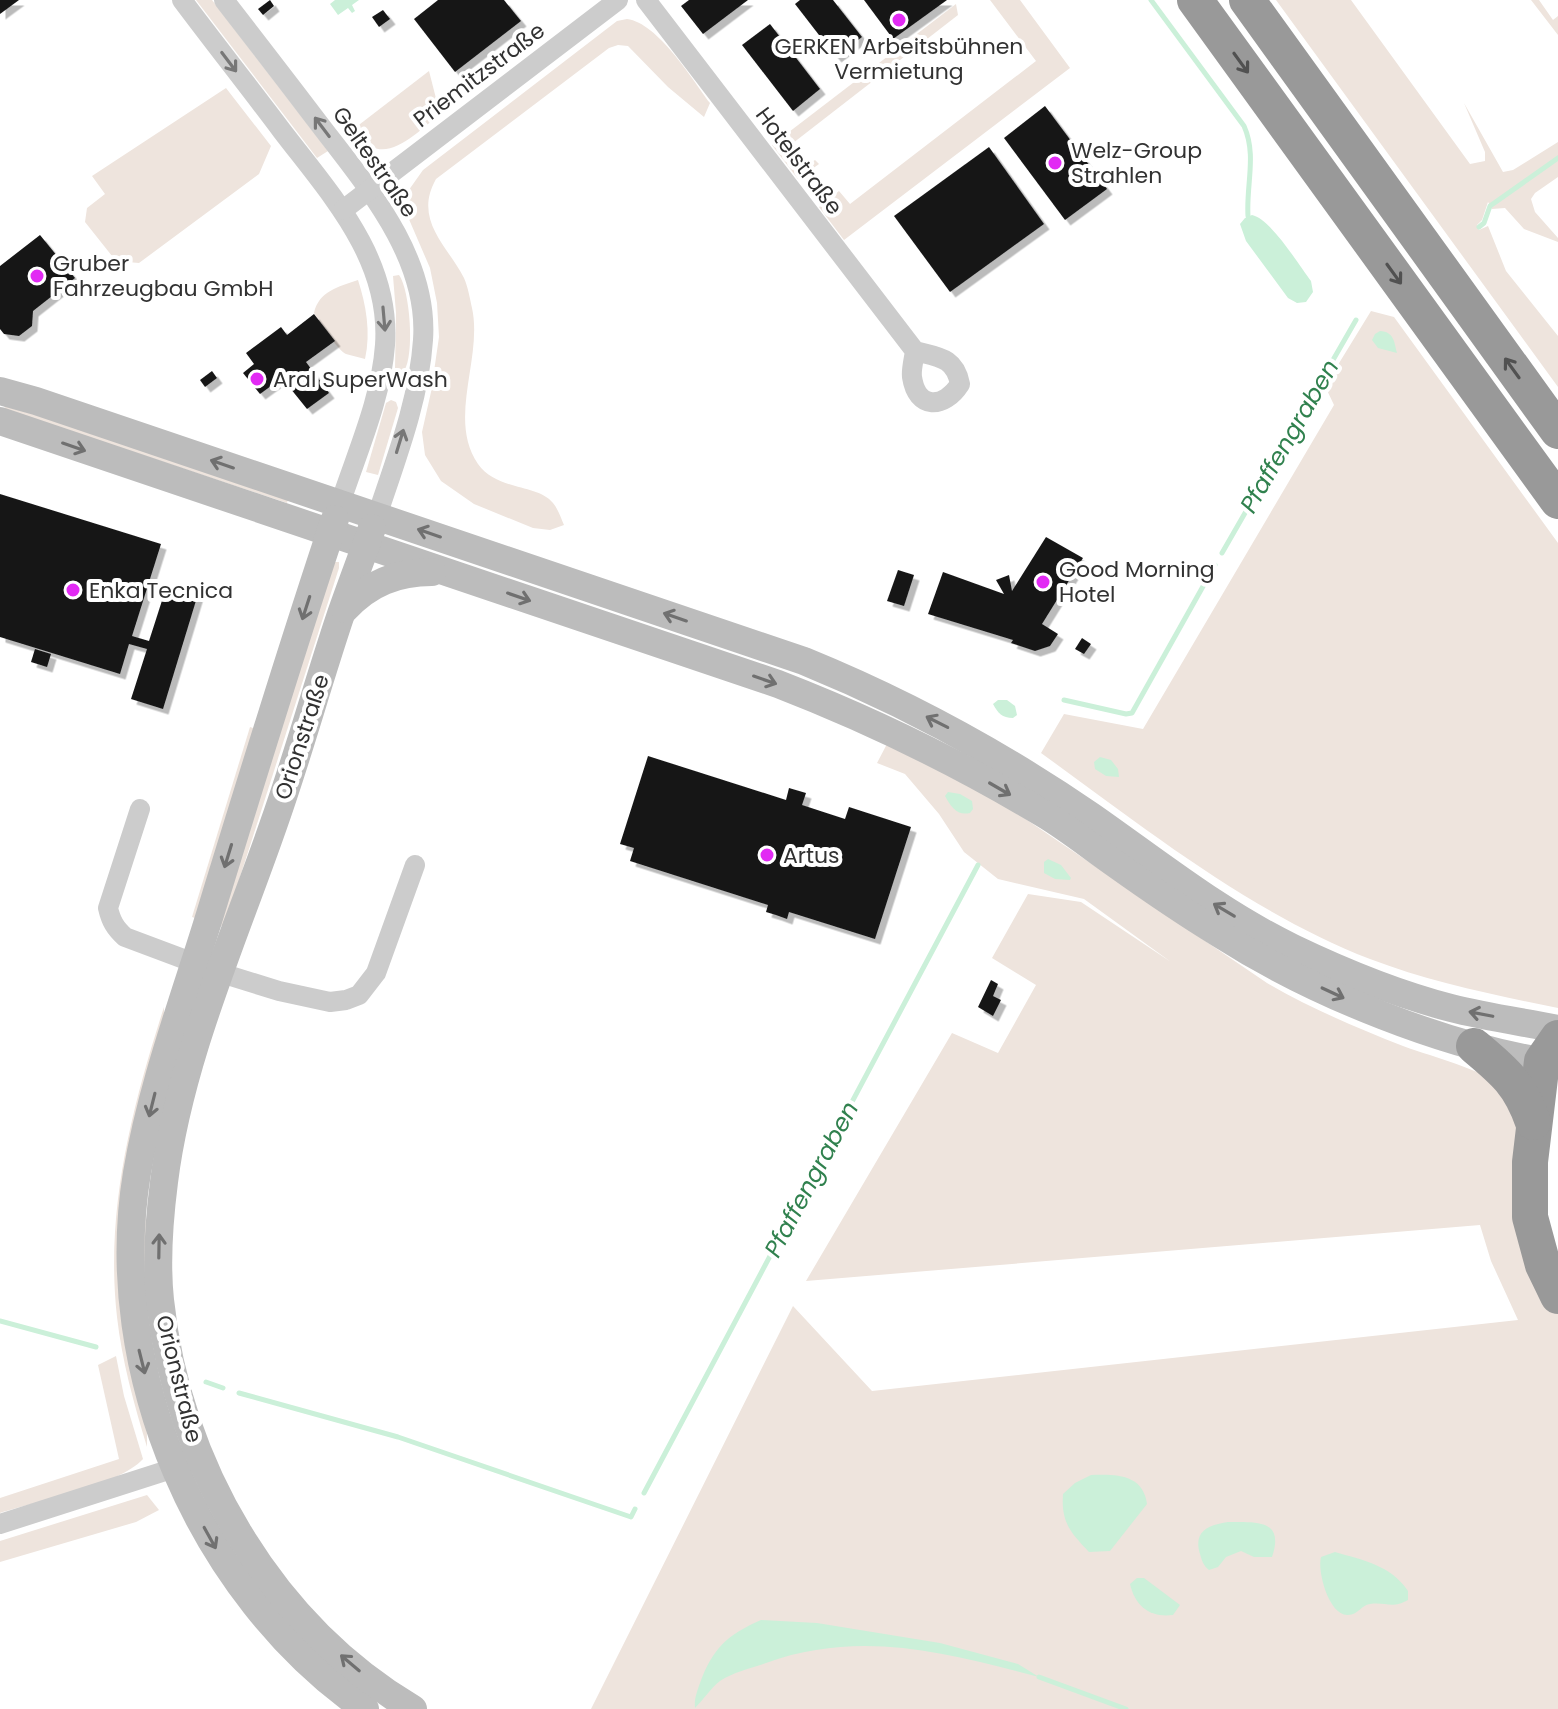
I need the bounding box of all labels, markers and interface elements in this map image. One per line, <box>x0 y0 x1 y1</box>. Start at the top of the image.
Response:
marker: GERKEN Arbeitsbühnen Vermietung <box>890 11 908 29</box>
street label: Priemitzstraße <box>407 15 551 135</box>
place label: GERKEN Arbeitsbühnen Vermietung <box>775 31 1023 87</box>
one-way arrow <box>221 51 238 72</box>
one-way arrow <box>1233 52 1249 74</box>
street label: Geltestraße <box>325 100 425 224</box>
street label: Hotelstraße <box>748 101 850 221</box>
one-way arrow <box>313 117 330 138</box>
place label: Welz-Group Strahlen <box>1071 135 1202 191</box>
marker: Welz-Group Strahlen <box>1046 154 1064 172</box>
place label: Gruber Fahrzeugbau GmbH <box>53 248 273 304</box>
one-way arrow <box>1385 262 1402 284</box>
marker: Gruber Fahrzeugbau GmbH <box>28 267 46 285</box>
one-way arrow <box>377 305 392 332</box>
water label: Pfaffengraben <box>1232 353 1346 519</box>
one-way arrow <box>1504 357 1520 379</box>
place label: Aral SuperWash <box>273 364 448 395</box>
marker: Aral SuperWash <box>248 370 266 388</box>
one-way arrow <box>393 429 408 455</box>
one-way arrow <box>61 440 86 455</box>
one-way arrow <box>210 455 235 470</box>
one-way arrow <box>416 525 441 540</box>
place label: Good Morning Hotel <box>1059 554 1215 610</box>
marker: Good Morning Hotel <box>1034 573 1052 591</box>
place label: Enka Tecnica <box>89 575 233 606</box>
marker: Enka Tecnica <box>64 581 82 599</box>
one-way arrow <box>506 590 531 605</box>
one-way arrow <box>297 596 312 621</box>
one-way arrow <box>662 609 687 624</box>
street label: Orionstraße <box>267 670 337 804</box>
one-way arrow <box>752 674 777 689</box>
one-way arrow <box>925 713 949 729</box>
one-way arrow <box>988 781 1011 797</box>
place label: Artus <box>783 840 840 871</box>
one-way arrow <box>220 843 235 869</box>
marker: Artus <box>758 846 776 864</box>
one-way arrow <box>1213 901 1236 917</box>
one-way arrow <box>1321 987 1345 1002</box>
one-way arrow <box>1469 1006 1495 1021</box>
one-way arrow <box>144 1092 159 1117</box>
water label: Pfaffengraben <box>756 1095 866 1263</box>
one-way arrow <box>152 1233 167 1260</box>
street label: Orionstraße <box>148 1312 210 1446</box>
one-way arrow <box>136 1349 151 1375</box>
one-way arrow <box>203 1526 218 1550</box>
one-way arrow <box>340 1654 360 1672</box>

